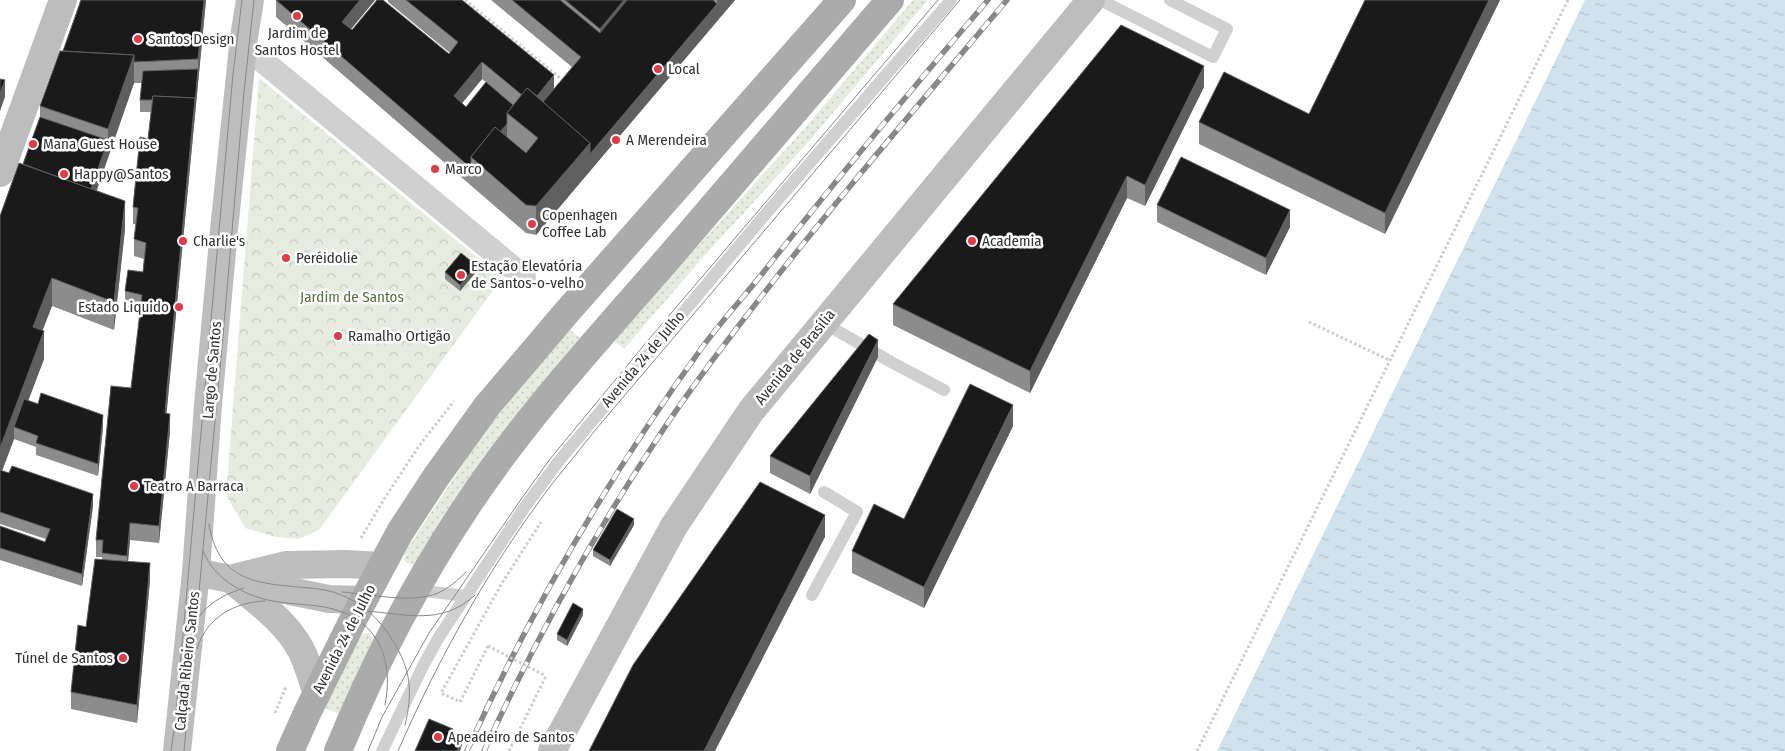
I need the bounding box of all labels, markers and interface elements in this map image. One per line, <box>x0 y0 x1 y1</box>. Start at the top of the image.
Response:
marker: Jardim de Santos Hostel <box>291 10 303 22</box>
place label: Jardim de Santos Hostel <box>255 24 339 59</box>
place label: Santos Design <box>148 30 234 48</box>
marker: Santos Design <box>132 33 144 45</box>
place label: Local <box>668 60 700 78</box>
marker: Local <box>652 63 664 75</box>
place label: A Merendeira <box>626 131 707 149</box>
marker: A Merendeira <box>610 134 622 146</box>
place label: Mana Guest House <box>43 135 157 153</box>
marker: Mana Guest House <box>27 138 39 150</box>
place label: Marco <box>445 160 482 178</box>
marker: Marco <box>429 163 441 175</box>
place label: Happy@Santos <box>74 165 169 183</box>
marker: Happy@Santos <box>58 168 70 180</box>
place label: Copenhagen Coffee Lab <box>542 206 618 241</box>
marker: Copenhagen Coffee Lab <box>526 218 538 230</box>
place label: Charlie's <box>193 232 245 250</box>
place label: Academia <box>982 232 1042 250</box>
marker: Charlie's <box>177 235 189 247</box>
marker: Academia <box>966 235 978 247</box>
place label: Peréidolie <box>296 249 358 267</box>
marker: Peréidolie <box>280 252 292 264</box>
place label: Estação Elevatória de Santos-o-velho <box>471 257 584 292</box>
marker: Estação Elevatória de Santos-o-velho <box>455 269 467 281</box>
park label: Jardim de Santos <box>300 288 404 306</box>
place label: Estado Liquido <box>78 298 169 316</box>
marker: Estado Liquido <box>173 301 185 313</box>
street label: Avenida de Brasília <box>751 306 839 408</box>
street label: Avenida 24 de Julho <box>597 307 689 411</box>
street label: Largo de Santos <box>199 321 225 419</box>
place label: Ramalho Ortigão <box>348 327 451 345</box>
marker: Ramalho Ortigão <box>332 330 344 342</box>
place label: Teatro A Barraca <box>144 477 244 495</box>
marker: Teatro A Barraca <box>128 480 140 492</box>
street label: Avenida 24 de Julho <box>309 581 379 697</box>
street label: Calçada Ribeiro Santos <box>171 590 203 732</box>
place label: Túnel de Santos <box>15 649 113 667</box>
marker: Túnel de Santos <box>117 652 129 664</box>
place label: Apeadeiro de Santos <box>448 728 575 746</box>
marker: Apeadeiro de Santos <box>432 731 444 743</box>

